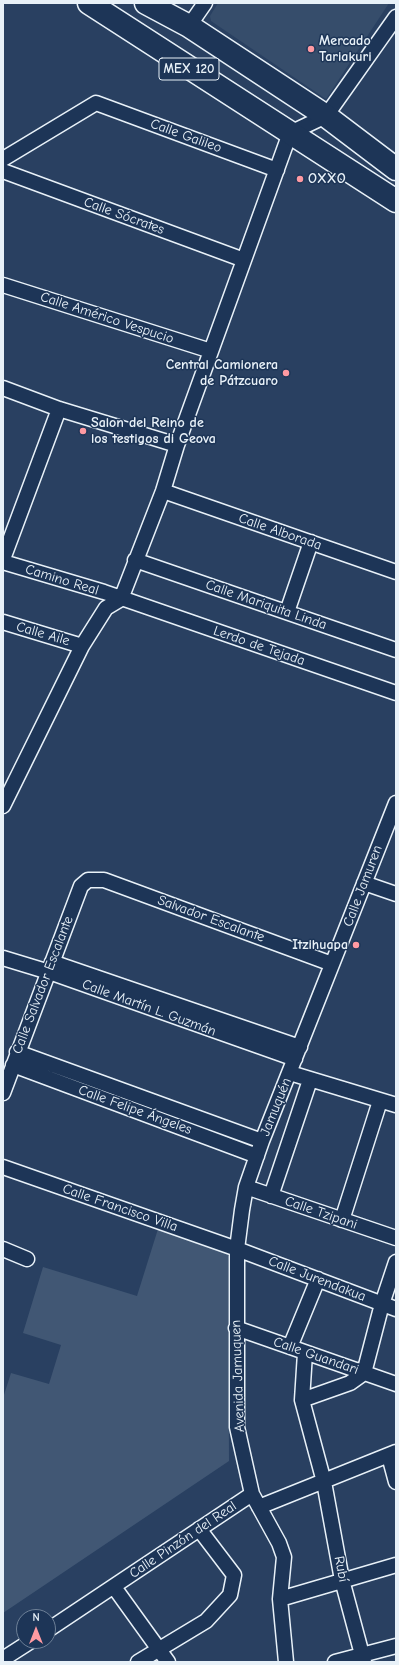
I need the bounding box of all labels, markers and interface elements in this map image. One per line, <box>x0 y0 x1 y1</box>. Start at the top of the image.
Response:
place label: Mercado Tariakuri <box>319 33 372 66</box>
marker: Mercado Tariakuri <box>306 44 316 54</box>
road number: MEX 120 <box>159 58 219 80</box>
street label: Calle Galileo <box>148 115 224 157</box>
place label: OXXO <box>308 171 346 187</box>
marker: OXXO <box>295 174 305 184</box>
street label: Calle Sócrates <box>81 194 167 238</box>
street label: Calle Américo Vespucio <box>38 288 176 348</box>
place label: Central Camionera de Pátzcuaro <box>166 357 278 390</box>
marker: Central Camionera de Pátzcuaro <box>281 368 291 378</box>
place label: Salon del Reino de los testigos di Geova <box>91 415 216 448</box>
marker: Salon del Reino de los testigos di Geova <box>78 426 88 436</box>
street label: Calle Alborada <box>236 510 324 554</box>
street label: Camino Real <box>23 561 101 599</box>
street label: Calle Mariquita Linda <box>203 576 329 634</box>
street label: Calle Aile <box>14 618 72 650</box>
street label: Lerdo de Tejada <box>211 622 307 670</box>
street label: Calle Jamuren <box>340 843 386 929</box>
street label: Salvador Escalante <box>155 892 267 946</box>
street label: Calle Salvador Escalante <box>9 914 77 1056</box>
place label: Itzihuapa <box>292 937 348 953</box>
marker: Itzihuapa <box>351 940 361 950</box>
street label: Calle Martín L. Guzmán <box>80 976 218 1040</box>
street label: Jamuquén <box>257 1075 295 1139</box>
street label: Calle Felipe Ángeles <box>76 1082 194 1138</box>
street label: Calle Francisco Villa <box>60 1180 180 1236</box>
street label: Calle Tzipani <box>282 1193 360 1233</box>
street label: Calle Jurendakua <box>266 1253 368 1305</box>
street label: Avenida Jamuquen <box>228 1320 248 1432</box>
street label: Calle Guandari <box>271 1334 361 1378</box>
street label: Calle Pinzón del Real <box>126 1498 240 1582</box>
street label: Rubí <box>330 1555 352 1583</box>
north arrow <box>16 1609 56 1649</box>
text: N <box>32 1611 40 1624</box>

